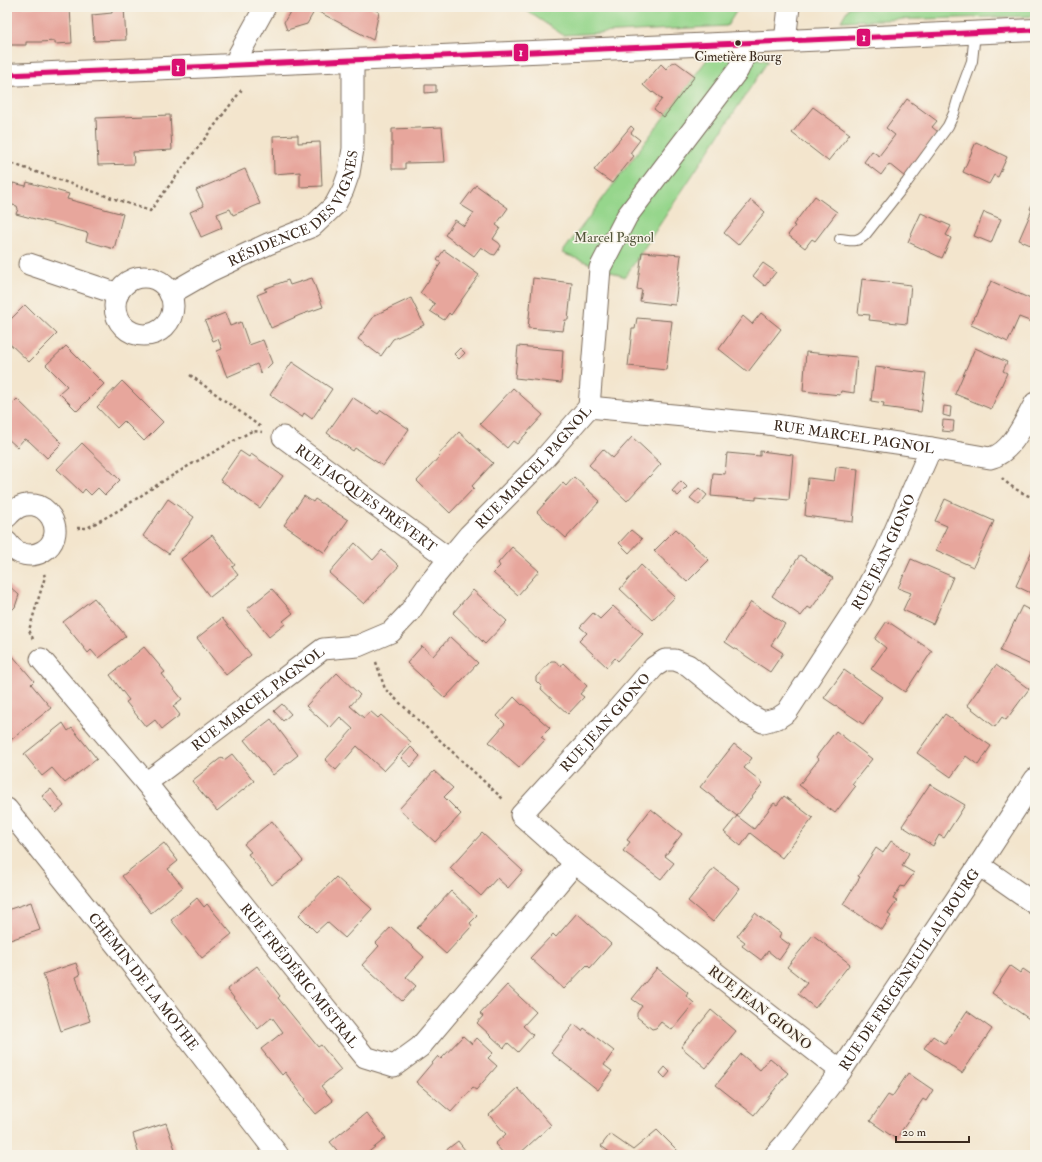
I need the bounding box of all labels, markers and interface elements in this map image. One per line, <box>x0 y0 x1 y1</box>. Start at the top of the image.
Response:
line badge: 1 <box>856 28 871 47</box>
text: 1 <box>862 31 866 44</box>
marker: Cimetière Bourg <box>733 38 743 48</box>
line badge: 1 <box>513 43 529 62</box>
text: 1 <box>519 46 523 59</box>
place label: Cimetière Bourg <box>694 49 782 65</box>
line badge: 1 <box>171 58 186 77</box>
text: 1 <box>176 61 180 74</box>
street label: RÉSIDENCE DES VIGNES <box>225 149 361 270</box>
park label: Marcel Pagnol <box>574 229 655 246</box>
street label: RUE MARCEL PAGNOL <box>472 402 595 532</box>
street label: RUE MARCEL PAGNOL <box>773 416 936 457</box>
street label: RUE JACQUES PRÉVERT <box>292 440 441 556</box>
street label: RUE JEAN GIONO <box>848 491 918 613</box>
street label: RUE MARCEL PAGNOL <box>188 643 327 754</box>
street label: RUE JEAN GIONO <box>556 669 654 775</box>
street label: RUE DE FREGENEUIL AU BOURG <box>835 865 983 1074</box>
street label: RUE FRÉDÉRIC MISTRAL <box>237 900 363 1051</box>
street label: CHEMIN DE LA MOTHE <box>85 909 203 1054</box>
street label: RUE JEAN GIONO <box>705 962 815 1054</box>
scale bar <box>896 1118 969 1144</box>
text: 20 m <box>902 1125 927 1140</box>

